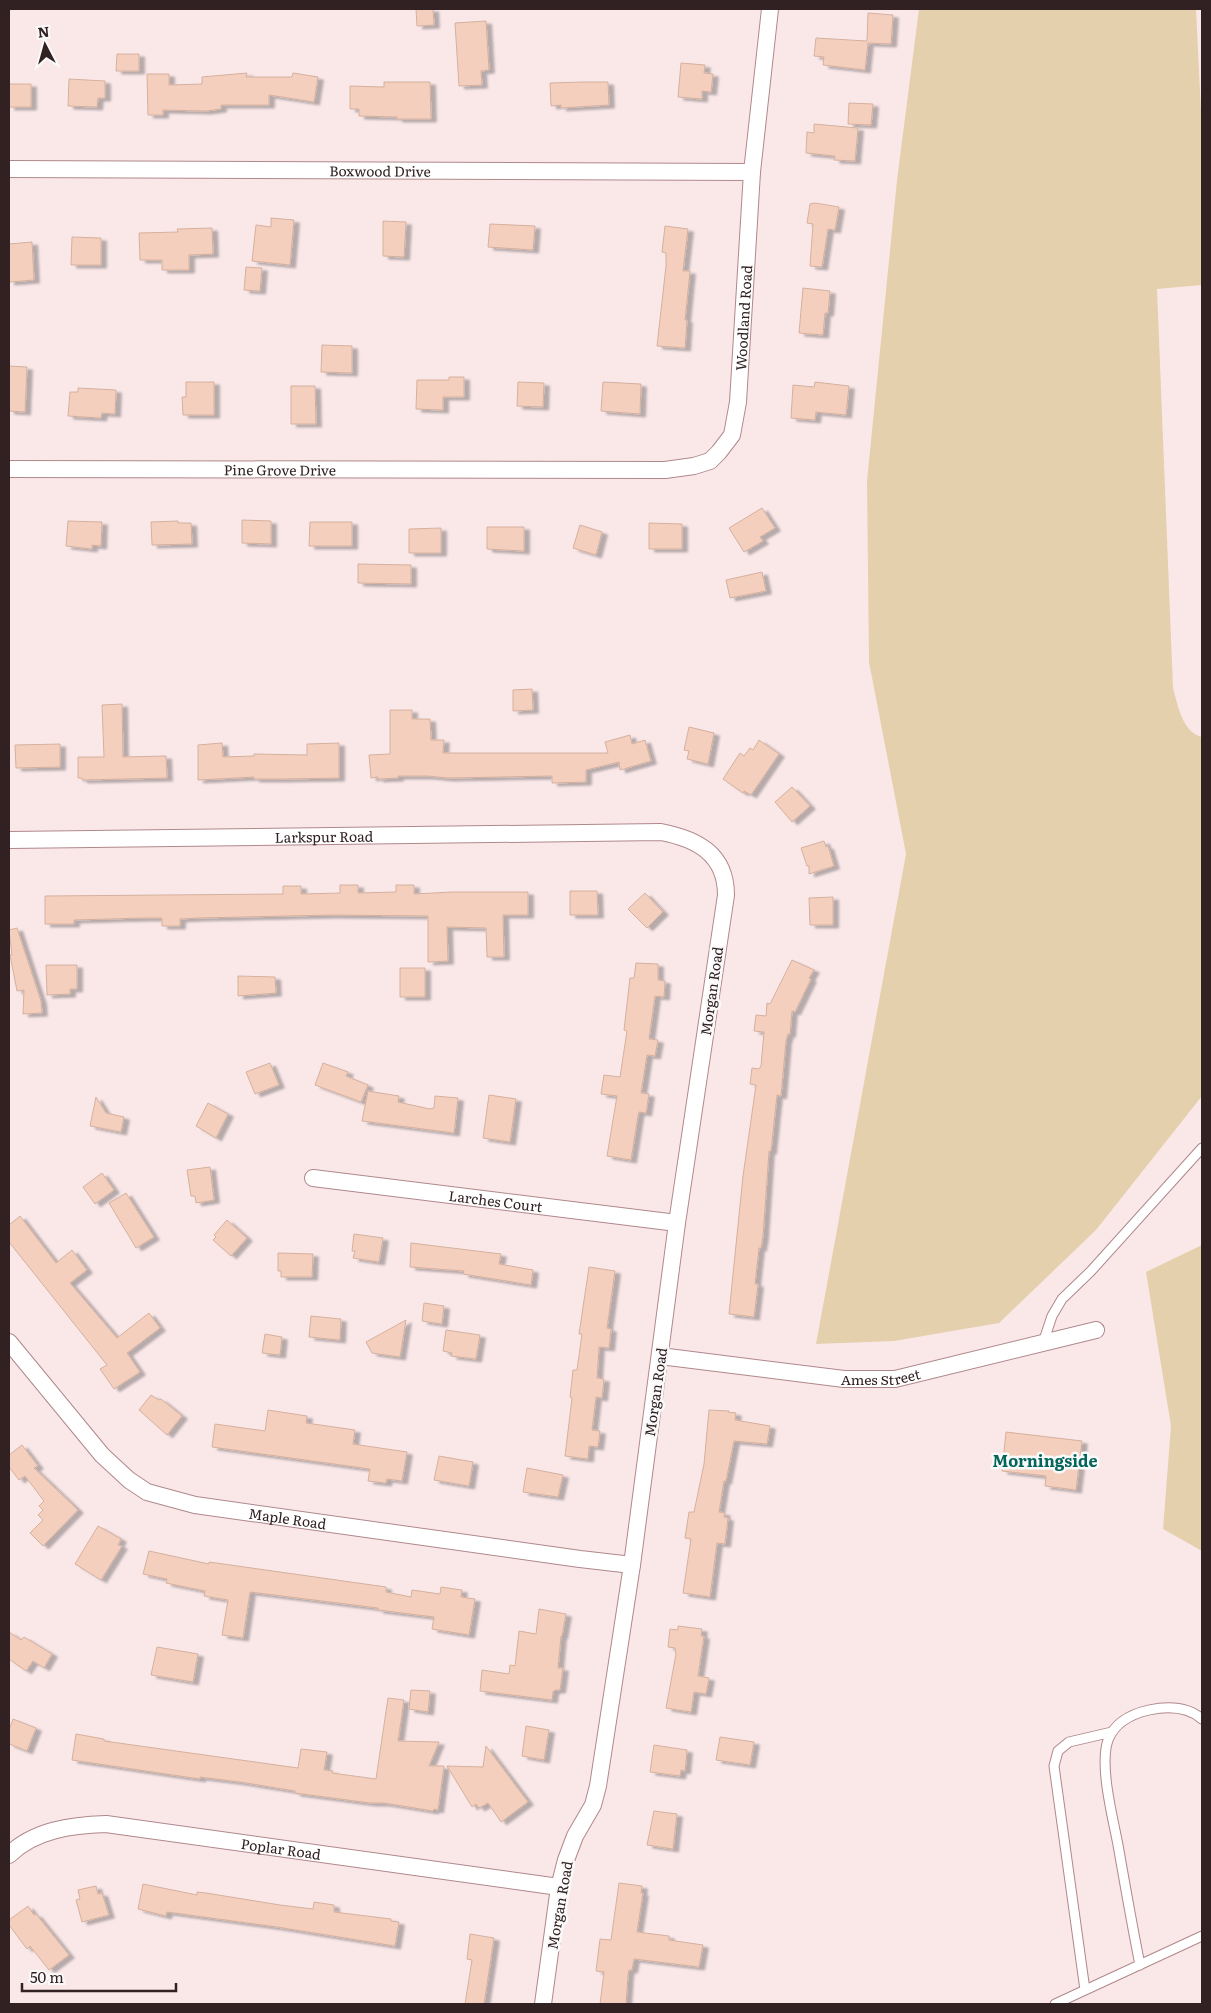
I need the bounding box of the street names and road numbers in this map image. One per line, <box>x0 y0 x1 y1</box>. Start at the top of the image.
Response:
street label: Boxwood Drive <box>329 160 431 181</box>
street label: Woodland Road <box>730 264 756 371</box>
street label: Pine Grove Drive <box>224 459 336 479</box>
street label: Larkspur Road <box>275 826 374 847</box>
street label: Morgan Road <box>695 945 727 1037</box>
street label: Larches Court <box>448 1185 544 1216</box>
street label: Morgan Road <box>639 1346 671 1438</box>
street label: Ames Street <box>841 1363 922 1389</box>
street label: Maple Road <box>247 1503 328 1533</box>
street label: Poplar Road <box>240 1833 323 1864</box>
street label: Morgan Road <box>541 1859 577 1951</box>

